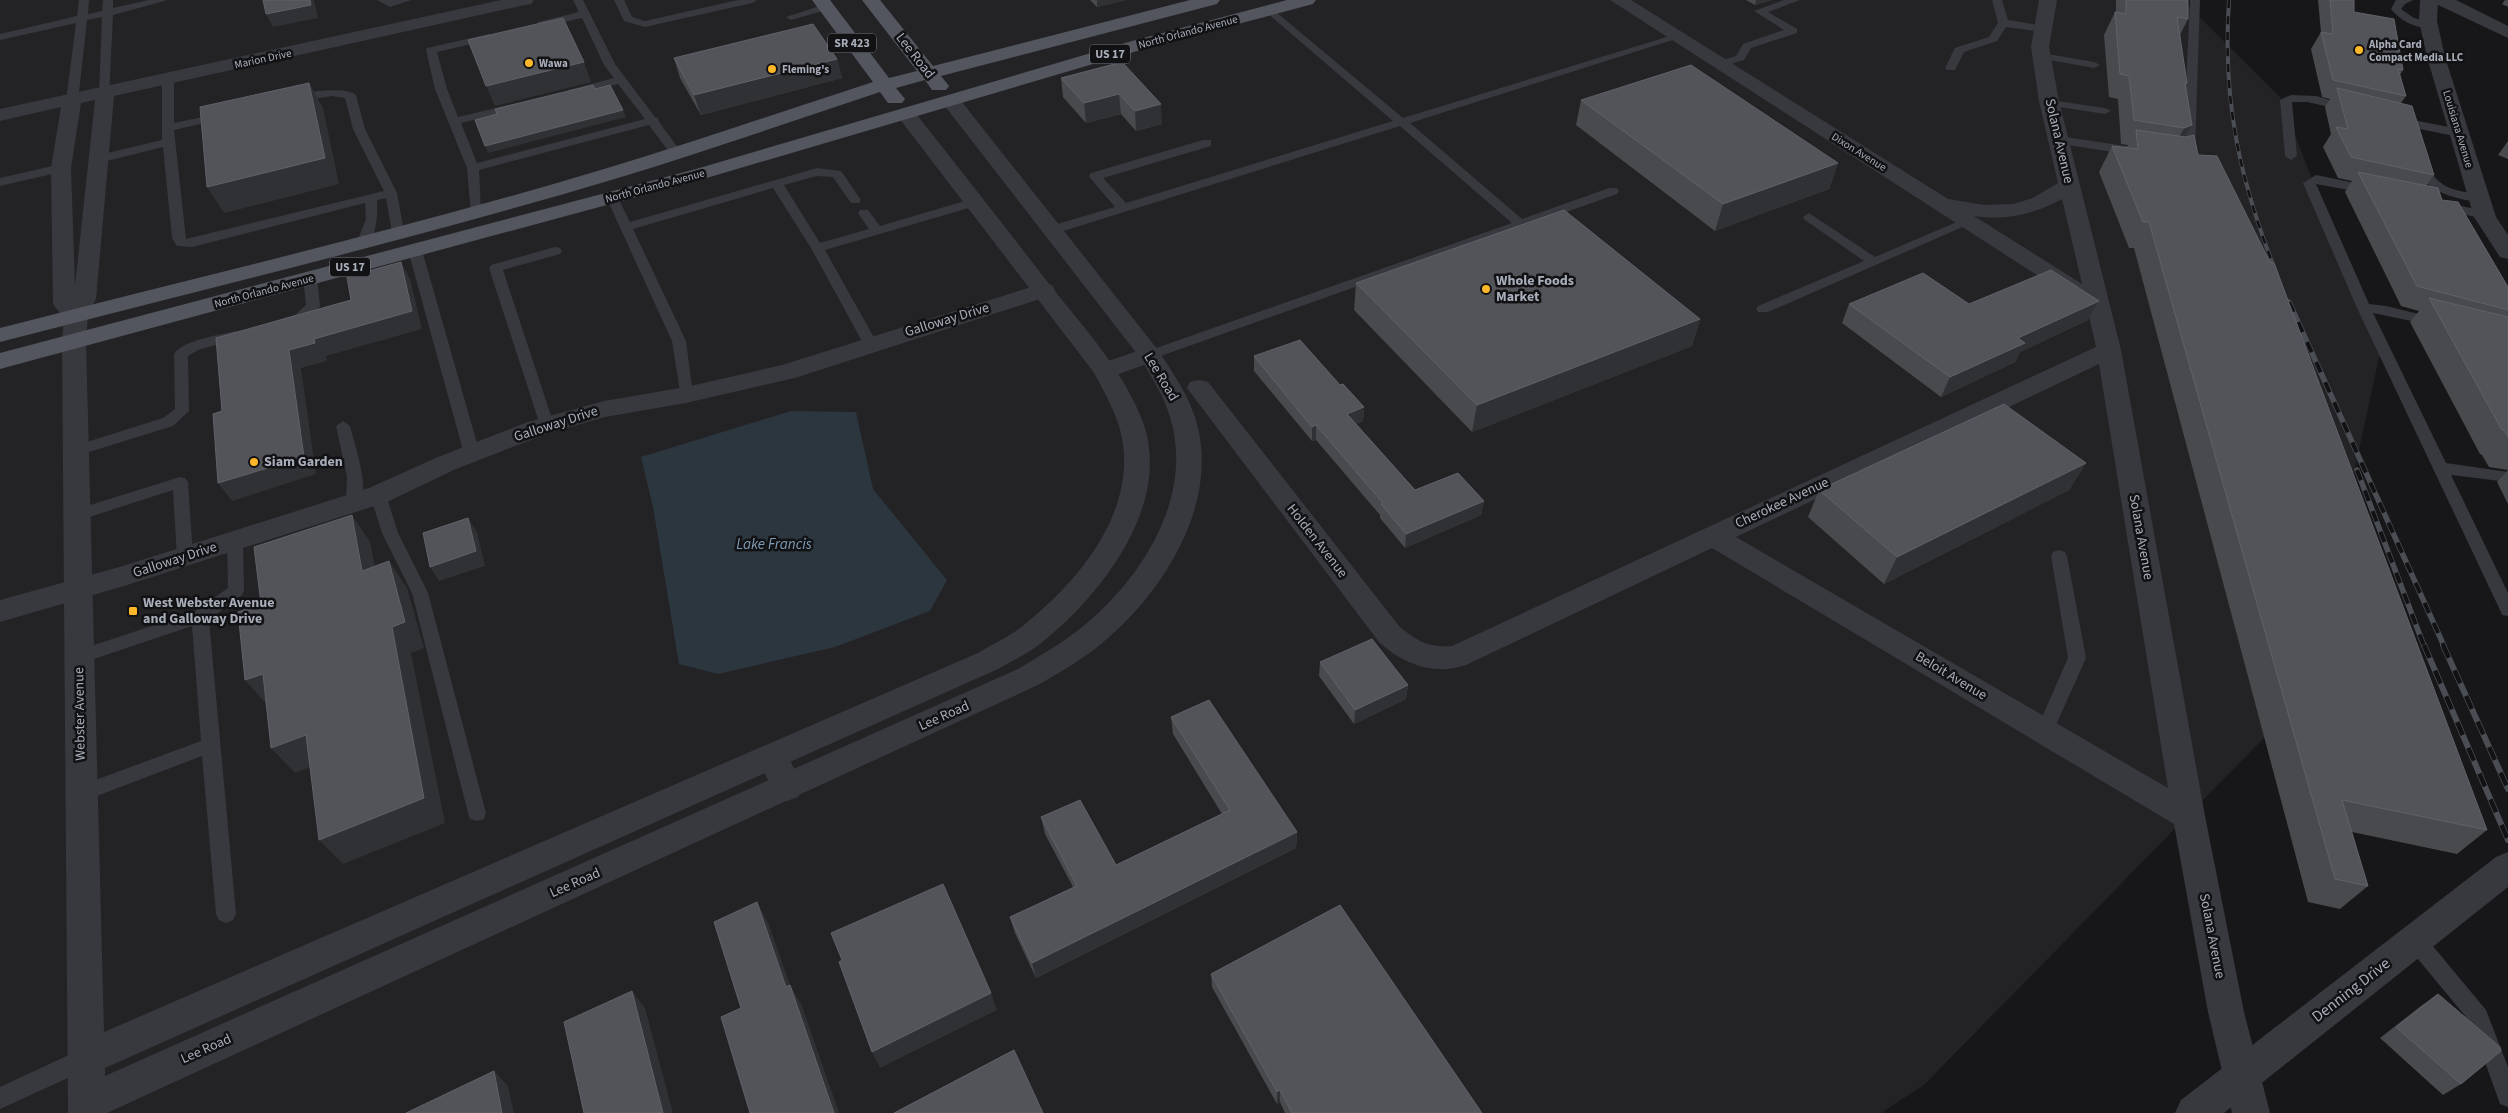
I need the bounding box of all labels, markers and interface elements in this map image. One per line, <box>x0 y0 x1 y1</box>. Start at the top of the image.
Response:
street label: North Orlando Avenue <box>1137 11 1240 53</box>
street label: Lee Road <box>891 29 939 83</box>
road number: SR 423 <box>828 34 876 52</box>
place label: Alpha Card Compact Media LLC <box>2368 37 2464 65</box>
road number: US 17 <box>1090 44 1130 64</box>
marker: Alpha Card Compact Media LLC <box>2353 44 2365 56</box>
street label: Marion Drive <box>233 46 293 72</box>
place label: Wawa <box>539 56 568 71</box>
marker: Wawa <box>523 57 535 69</box>
place label: Fleming's <box>782 62 829 77</box>
marker: Fleming's <box>766 63 778 75</box>
street label: Louisiana Avenue <box>2439 88 2477 170</box>
street label: Solana Avenue <box>2040 97 2078 185</box>
street label: Dixon Avenue <box>1829 129 1890 175</box>
street label: North Orlando Avenue <box>604 165 707 207</box>
road number: US 17 <box>330 258 370 276</box>
street label: North Orlando Avenue <box>213 270 316 312</box>
place label: Whole Foods Market <box>1496 271 1574 307</box>
marker: Whole Foods Market <box>1480 283 1492 295</box>
street label: Galloway Drive <box>902 298 992 342</box>
street label: Lee Road <box>1139 349 1183 405</box>
street label: Galloway Drive <box>512 401 601 447</box>
place label: Siam Garden <box>264 452 343 472</box>
marker: Siam Garden <box>248 456 260 468</box>
street label: Cherokee Avenue <box>1732 472 1832 533</box>
street label: Solana Avenue <box>2124 493 2158 581</box>
street label: Holden Avenue <box>1282 500 1352 582</box>
water label: Lake Francis <box>736 534 812 555</box>
street label: Galloway Drive <box>131 537 220 583</box>
place label: West Webster Avenue and Galloway Drive <box>143 593 274 629</box>
marker: West Webster Avenue and Galloway Drive <box>127 605 139 617</box>
street label: Beloit Avenue <box>1911 647 1991 705</box>
street label: Webster Avenue <box>69 667 91 761</box>
street label: Lee Road <box>916 696 972 736</box>
street label: Lee Road <box>547 863 603 903</box>
street label: Solana Avenue <box>2194 892 2230 980</box>
street label: Denning Drive <box>2307 952 2395 1028</box>
street label: Lee Road <box>178 1029 234 1069</box>

